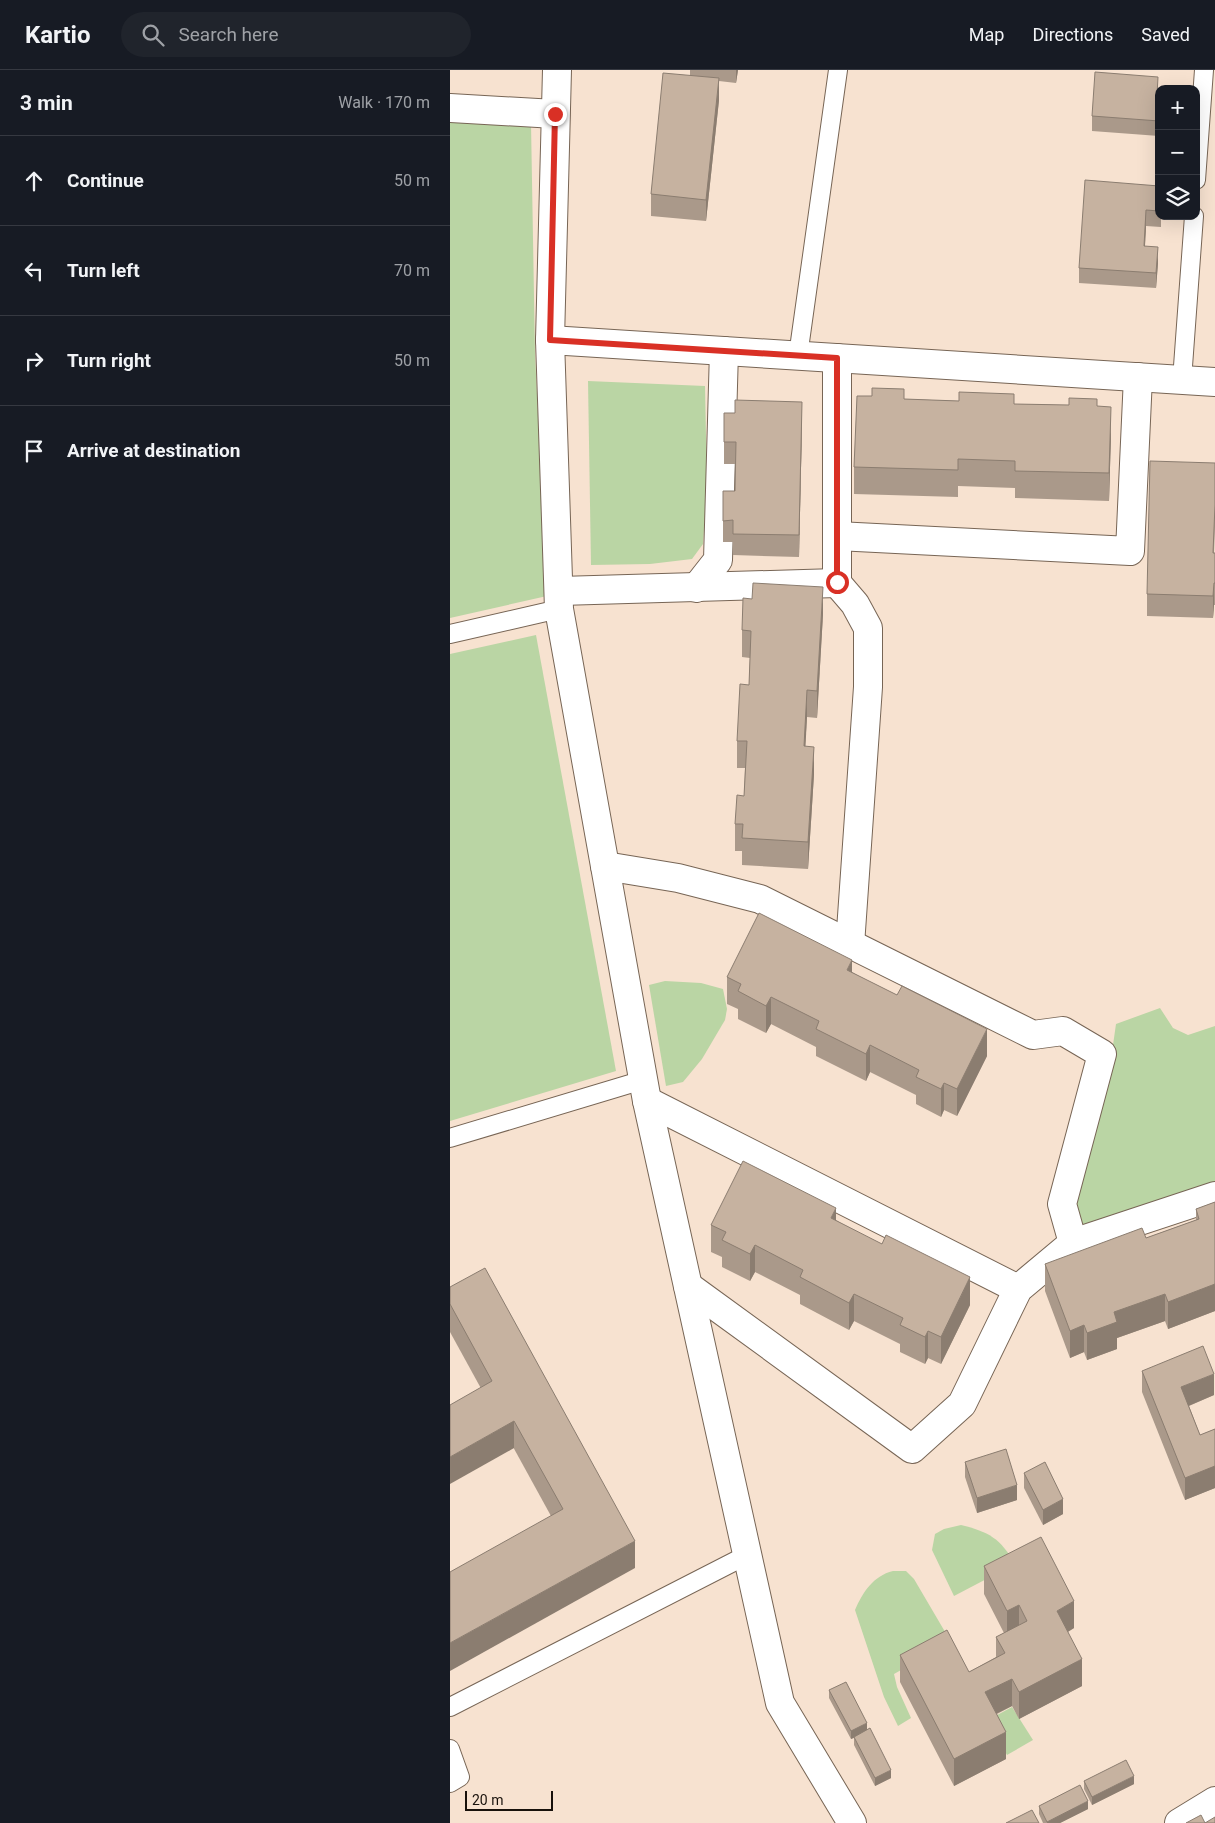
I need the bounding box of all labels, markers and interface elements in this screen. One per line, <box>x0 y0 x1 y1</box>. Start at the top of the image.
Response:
search box <box>121 12 471 57</box>
text: Kartio <box>25 21 91 49</box>
icon: search <box>139 21 167 49</box>
text: Search here <box>179 23 278 46</box>
text: Map <box>969 24 1004 45</box>
text: Directions <box>1032 24 1113 45</box>
text: Saved <box>1141 24 1190 45</box>
map controls <box>1155 85 1200 220</box>
button: + <box>1155 85 1200 130</box>
text: 3 min <box>20 91 73 115</box>
text: Walk · 170 m <box>338 93 430 112</box>
route end <box>544 103 567 126</box>
button: − <box>1155 130 1200 175</box>
icon: ahead <box>20 167 48 195</box>
text: Continue <box>67 169 144 192</box>
text: 50 m <box>394 171 430 190</box>
button: layers <box>1155 175 1200 220</box>
icon: left <box>20 257 48 285</box>
text: Turn left <box>67 259 140 282</box>
text: 70 m <box>394 261 430 280</box>
icon: right <box>20 347 48 375</box>
text: Turn right <box>67 349 151 372</box>
text: 50 m <box>394 351 430 370</box>
icon: arrive <box>20 437 48 465</box>
text: Arrive at destination <box>67 439 240 462</box>
route start <box>826 571 849 594</box>
scale bar <box>465 1788 552 1811</box>
text: 20 m <box>472 1792 504 1808</box>

